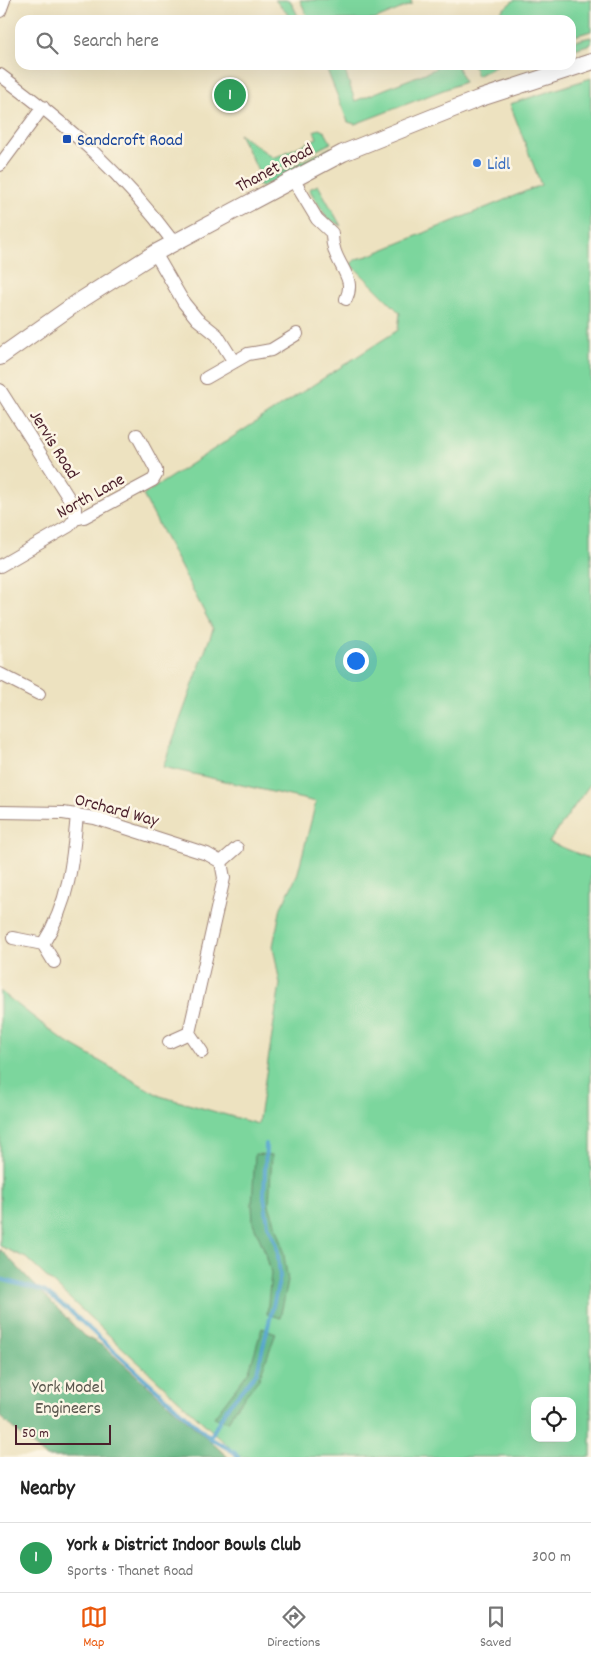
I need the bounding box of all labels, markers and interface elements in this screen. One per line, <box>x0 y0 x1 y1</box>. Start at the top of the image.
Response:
search box <box>15 15 576 70</box>
icon: search <box>33 29 61 57</box>
text: Search here <box>73 29 159 56</box>
pin: 1 <box>214 76 246 114</box>
place label: Sandcroft Road <box>77 129 183 154</box>
marker: Sandcroft Road <box>61 133 73 145</box>
street label: Thanet Road <box>232 138 318 200</box>
place label: Lidl <box>487 153 511 178</box>
marker: Lidl <box>471 157 483 169</box>
street label: Jervis Road <box>22 406 84 485</box>
street label: North Lane <box>53 468 130 526</box>
your location <box>343 648 369 674</box>
street label: Orchard Way <box>71 788 162 835</box>
park label: York Model Engineers <box>32 1376 105 1422</box>
map controls <box>531 1397 576 1442</box>
button: locate <box>531 1397 576 1442</box>
scale bar <box>15 1422 111 1445</box>
text: 50 m <box>22 1424 49 1444</box>
text: Nearby <box>20 1475 75 1505</box>
text: York & District Indoor Bowls Club <box>67 1533 301 1560</box>
text: 1 <box>34 1546 38 1569</box>
text: 300 m <box>532 1546 571 1569</box>
text: Sports · Thanet Road <box>67 1560 193 1583</box>
tab: Map <box>80 1603 108 1653</box>
tab: Directions <box>267 1603 320 1653</box>
tab: Saved <box>480 1603 511 1653</box>

